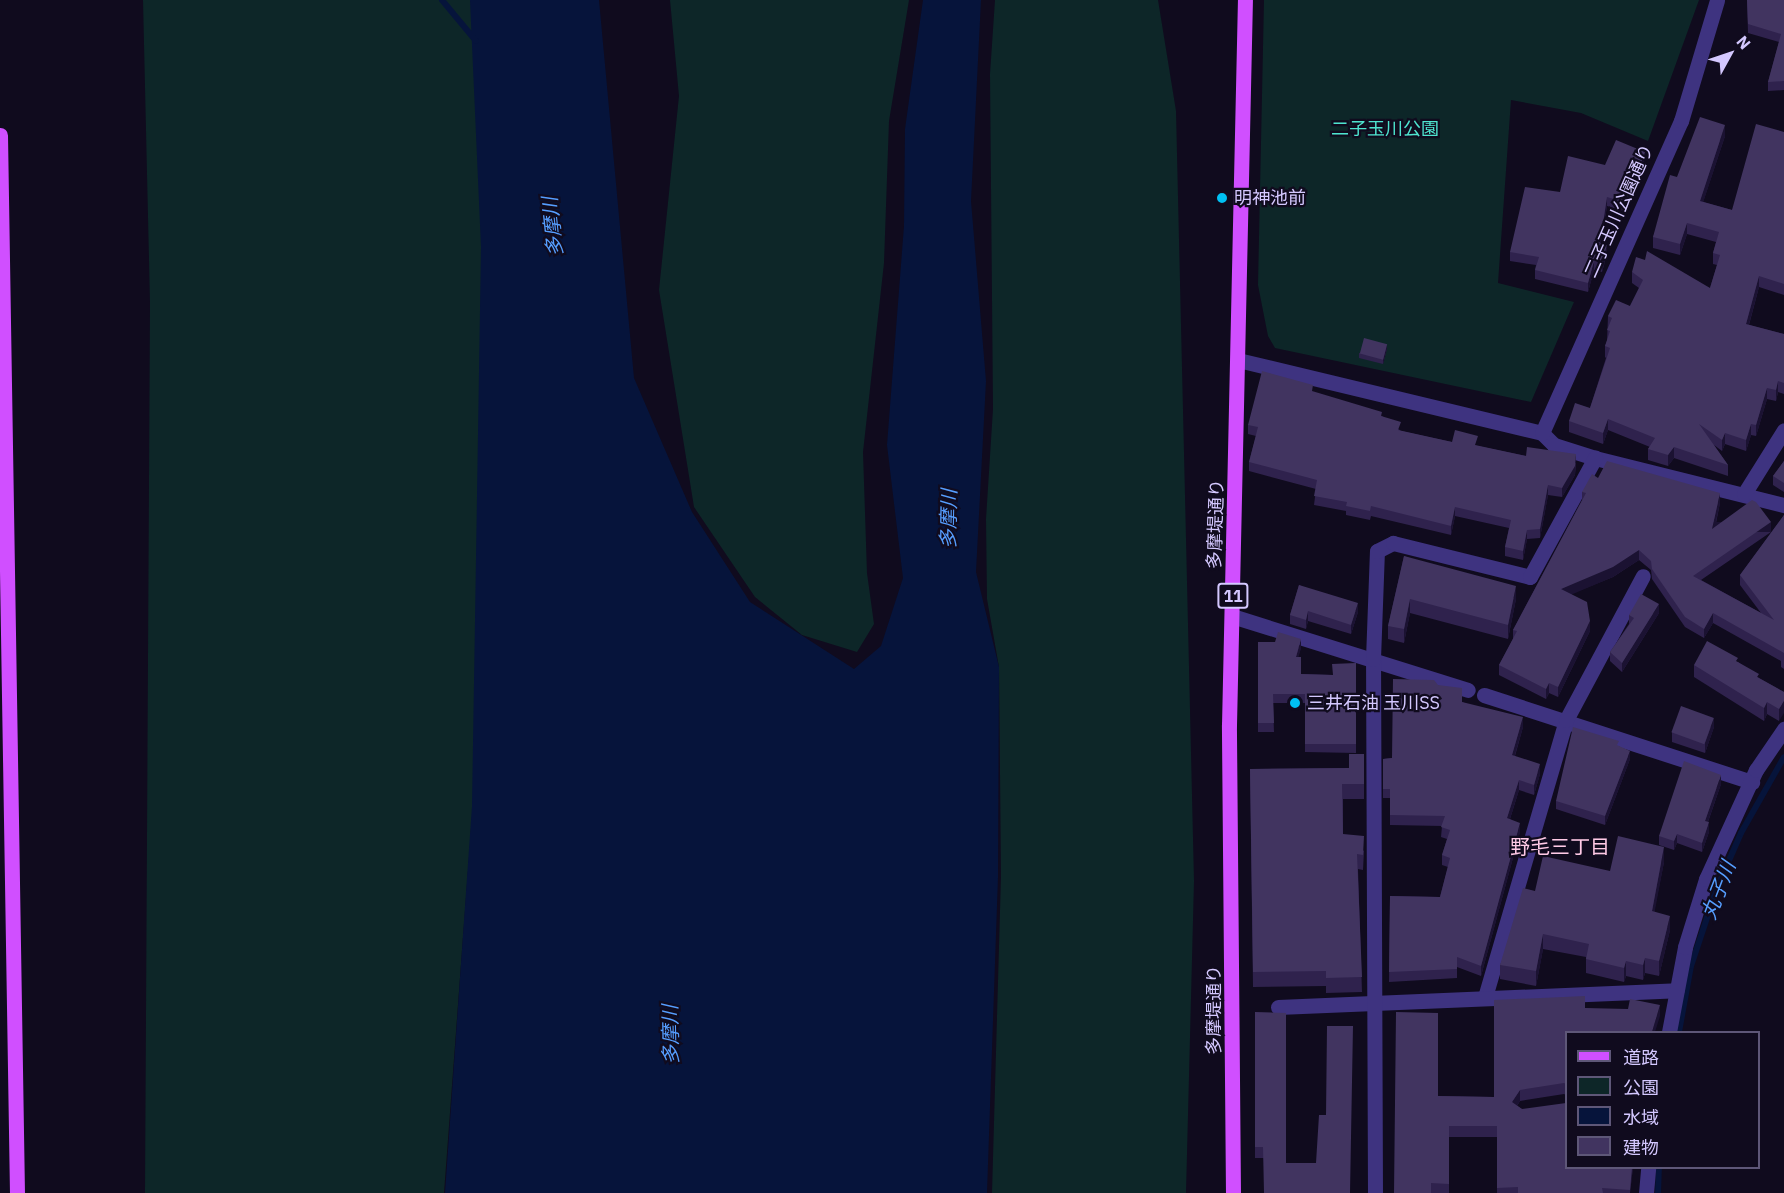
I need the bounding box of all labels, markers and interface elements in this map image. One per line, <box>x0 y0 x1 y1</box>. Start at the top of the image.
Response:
north arrow <box>1700 24 1760 84</box>
text: N <box>1732 32 1755 53</box>
park label: 二子玉川公園 <box>1331 118 1439 140</box>
street label: 二子玉川公園通り <box>1580 141 1658 281</box>
place label: 明神池前 <box>1234 187 1306 209</box>
marker: 明神池前 <box>1215 191 1229 205</box>
water label: 多摩川 <box>537 196 567 258</box>
street label: 多摩堤通り <box>1204 479 1228 569</box>
water label: 多摩川 <box>935 489 961 549</box>
road number: 11 <box>1216 583 1250 609</box>
place label: 三井石油 玉川SS <box>1307 692 1440 714</box>
marker: 三井石油 玉川SS <box>1288 696 1302 710</box>
district label: 野毛三丁目 <box>1510 834 1610 858</box>
water label: 丸子川 <box>1696 858 1740 922</box>
street label: 多摩堤通り <box>1203 965 1225 1055</box>
water label: 多摩川 <box>657 1005 683 1065</box>
legend <box>1565 1031 1760 1169</box>
text: 道路 <box>1623 1046 1659 1069</box>
text: 公園 <box>1623 1076 1659 1099</box>
text: 水域 <box>1623 1106 1659 1129</box>
text: 建物 <box>1623 1136 1659 1159</box>

